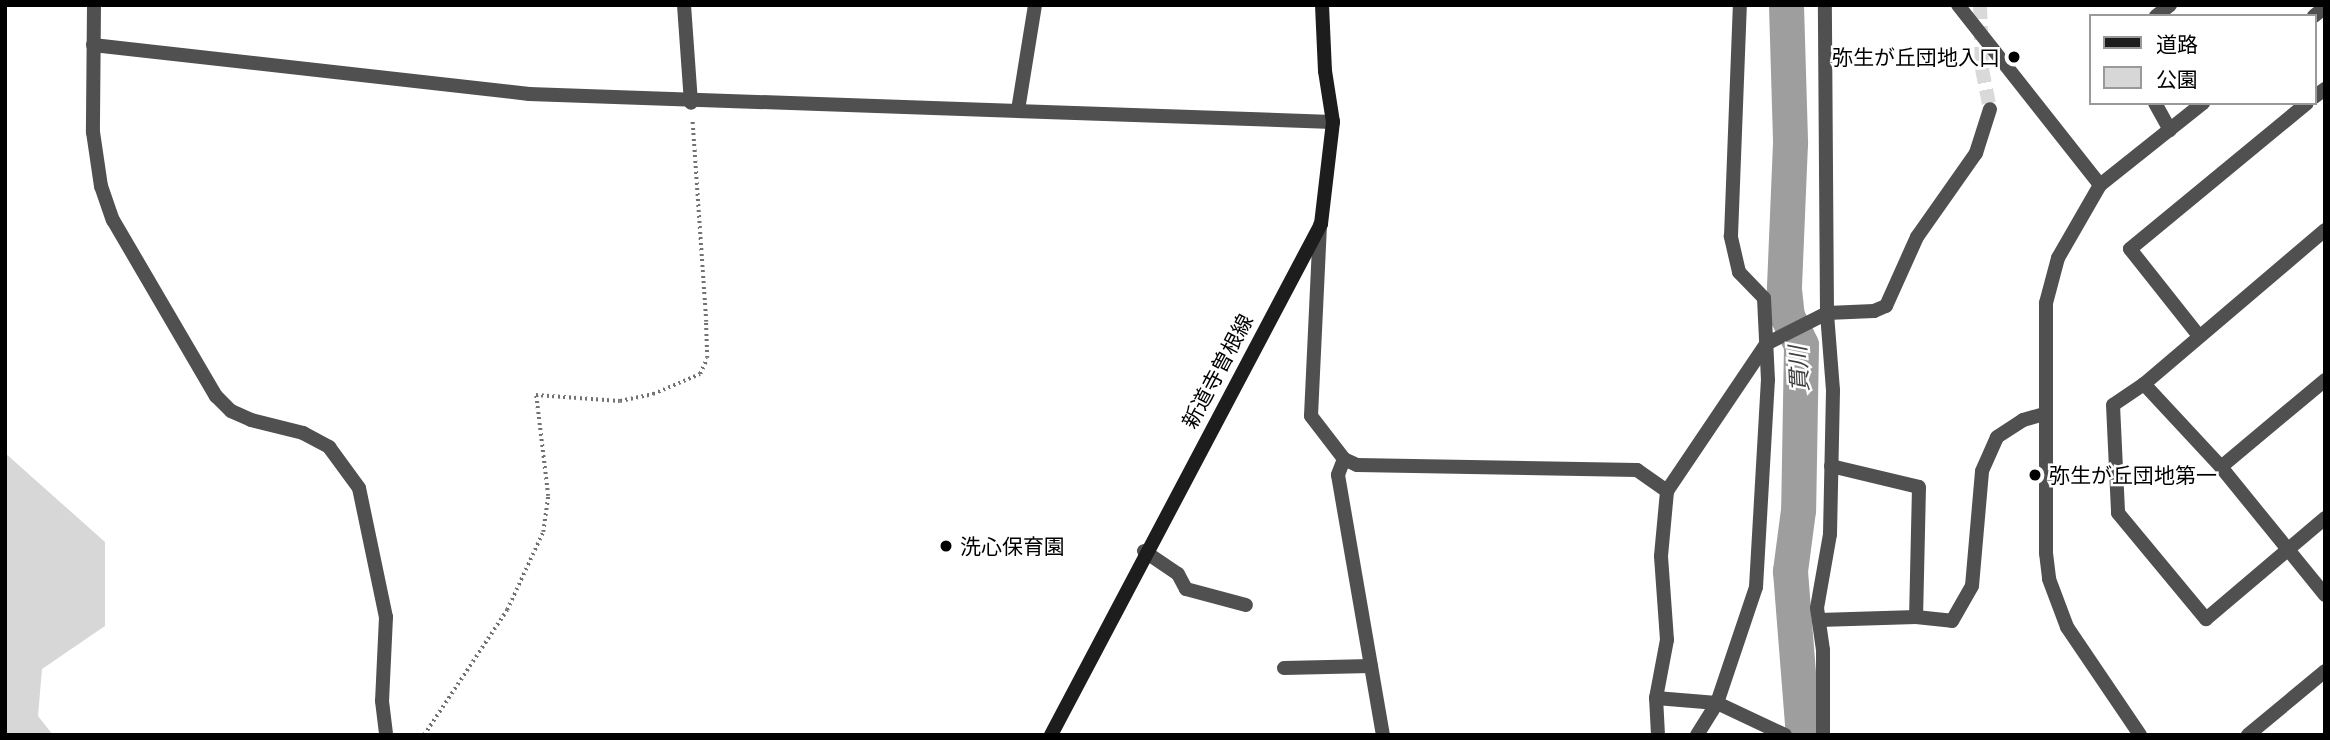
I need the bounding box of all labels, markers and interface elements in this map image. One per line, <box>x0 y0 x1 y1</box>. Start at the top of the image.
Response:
legend <box>2088 14 2316 105</box>
text: 道路 <box>2156 30 2198 58</box>
place label: 弥生が丘団地入口 <box>1832 44 2000 70</box>
marker: 弥生が丘団地入口 <box>2006 49 2022 65</box>
text: 公園 <box>2156 65 2198 93</box>
street label: 新道寺曽根線 <box>1176 309 1258 433</box>
water label: 貫川 <box>1783 345 1813 393</box>
place label: 弥生が丘団地第一 <box>2049 462 2217 488</box>
marker: 弥生が丘団地第一 <box>2027 467 2043 483</box>
place label: 洗心保育園 <box>960 533 1065 559</box>
marker: 洗心保育園 <box>938 538 954 554</box>

